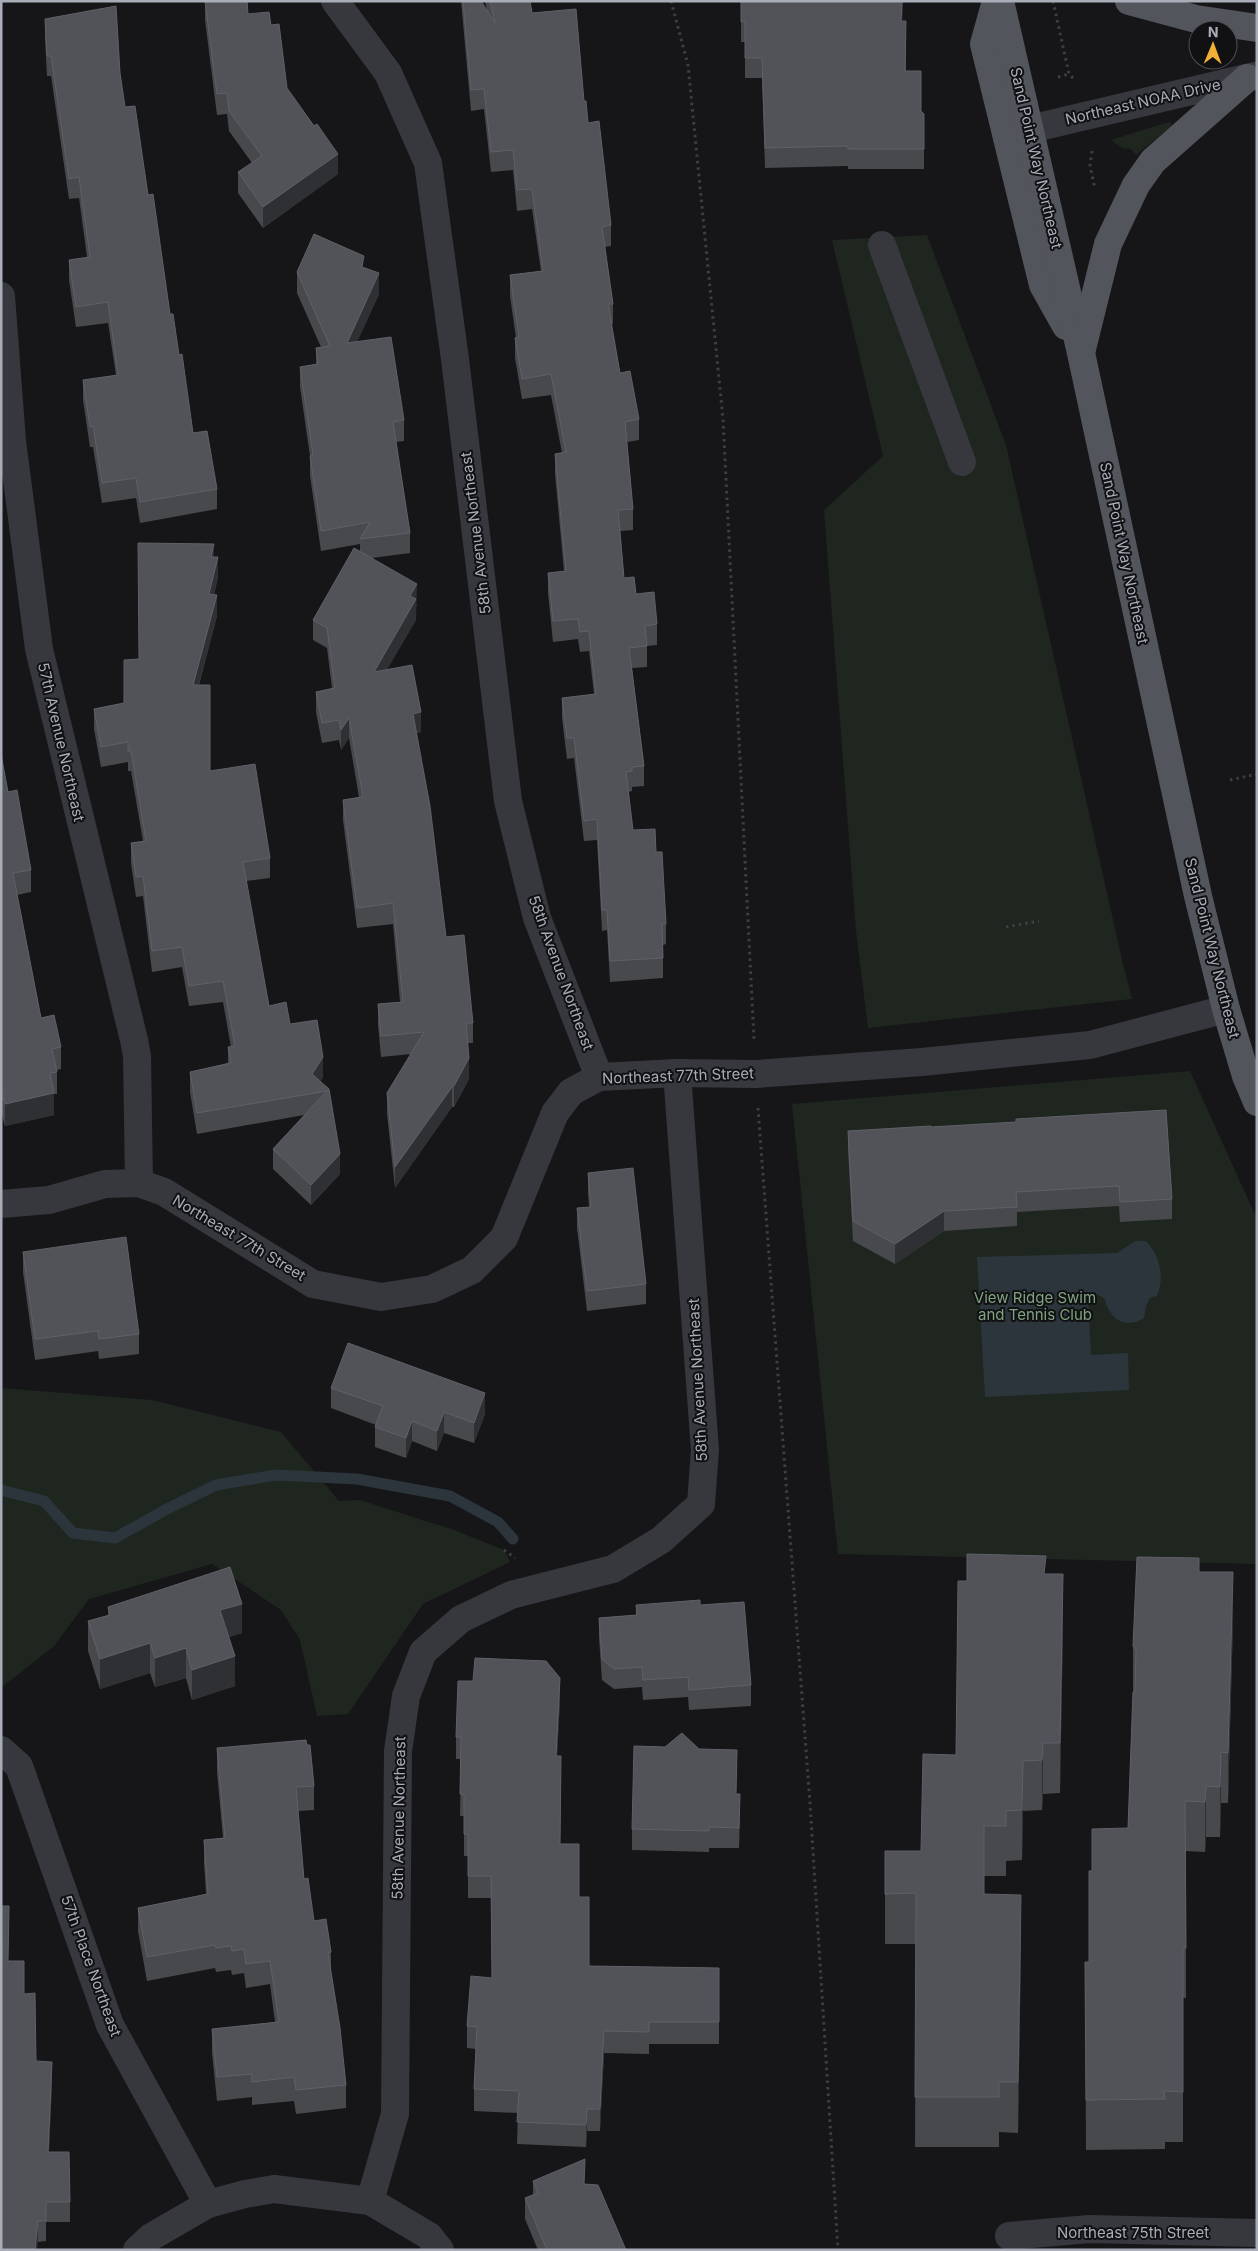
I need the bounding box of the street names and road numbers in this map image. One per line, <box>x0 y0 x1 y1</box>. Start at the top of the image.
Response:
street label: Sand Point Way Northeast <box>1006 65 1067 250</box>
street label: Northeast NOAA Drive <box>1063 74 1222 129</box>
street label: 58th Avenue Northeast <box>456 451 495 615</box>
street label: Sand Point Way Northeast <box>1096 460 1153 646</box>
street label: 57th Avenue Northeast <box>34 661 89 823</box>
street label: Sand Point Way Northeast <box>1181 856 1244 1040</box>
street label: 58th Avenue Northeast <box>525 893 598 1053</box>
street label: Northeast 77th Street <box>602 1063 754 1088</box>
street label: Northeast 77th Street <box>169 1190 309 1285</box>
street label: 58th Avenue Northeast <box>684 1298 711 1462</box>
street label: 58th Avenue Northeast <box>388 1736 409 1900</box>
street label: 57th Place Northeast <box>57 1893 126 2039</box>
street label: Northeast 75th Street <box>1057 2223 1209 2242</box>

